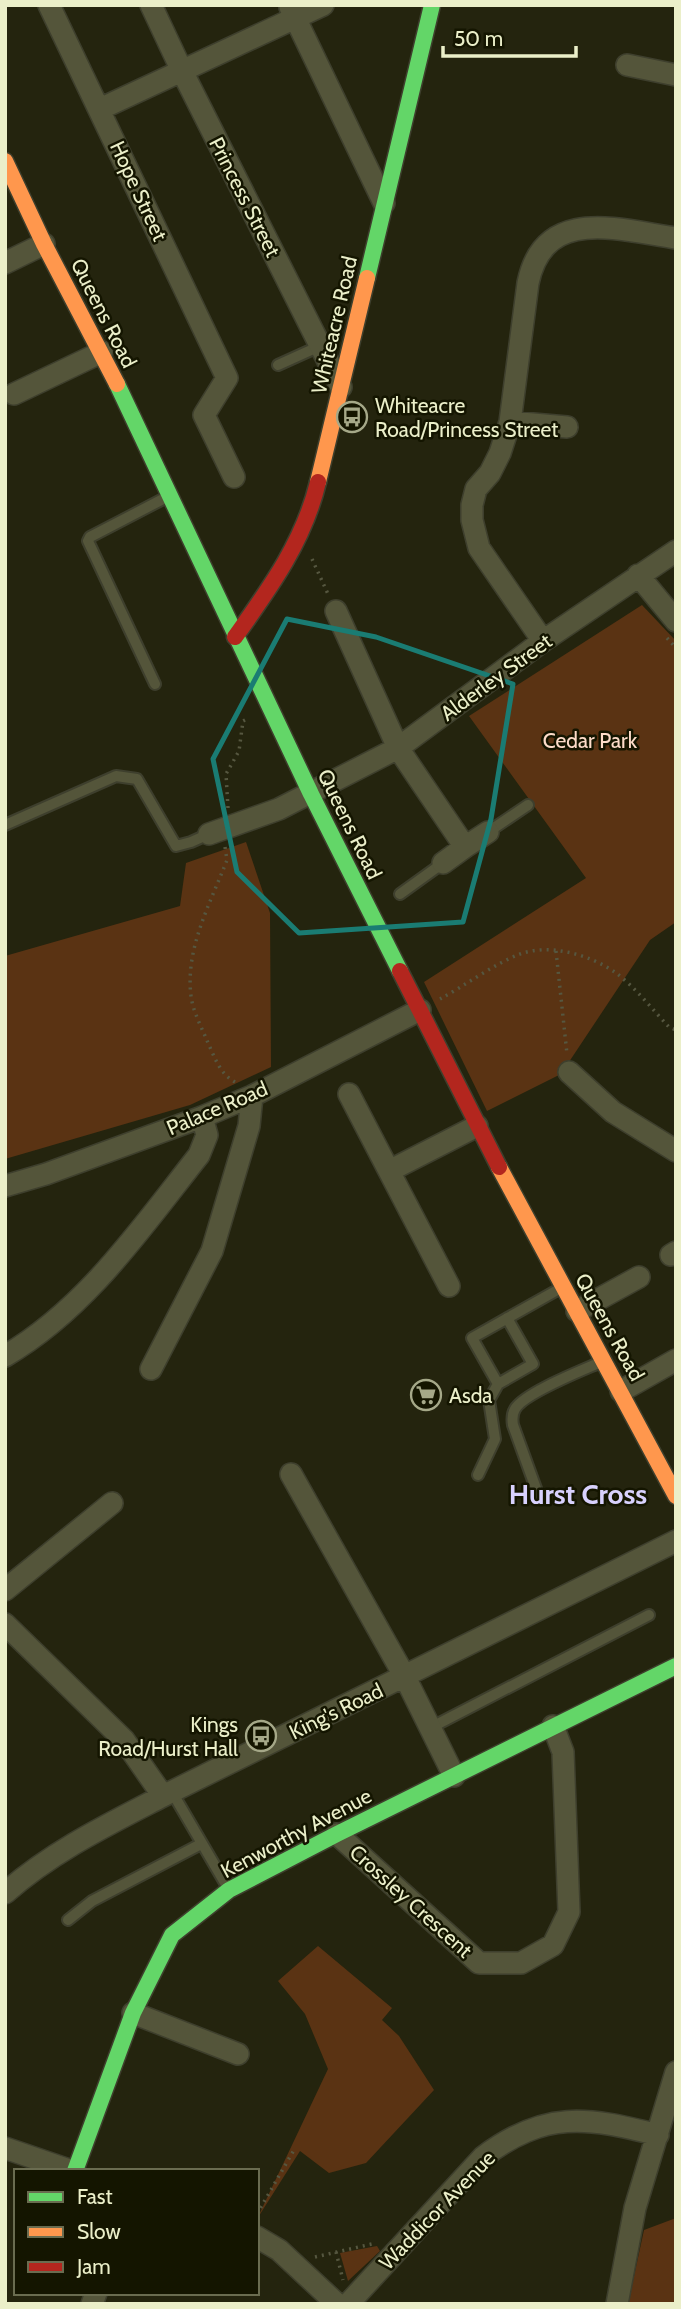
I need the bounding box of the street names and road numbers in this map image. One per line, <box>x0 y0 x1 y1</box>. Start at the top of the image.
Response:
street label: Princess Street <box>204 133 286 261</box>
street label: Hope Street <box>105 137 173 245</box>
street label: Queens Road <box>66 254 142 372</box>
street label: Whiteacre Road <box>306 254 362 396</box>
street label: Alderley Street <box>435 628 557 726</box>
street label: Queens Road <box>313 765 387 883</box>
street label: Palace Road <box>163 1076 271 1140</box>
street label: Queens Road <box>570 1269 650 1385</box>
street label: King's Road <box>285 1678 387 1744</box>
street label: Kenworthy Avenue <box>216 1783 376 1883</box>
street label: Crossley Crescent <box>345 1839 477 1963</box>
street label: Waddicor Avenue <box>374 2145 500 2275</box>

